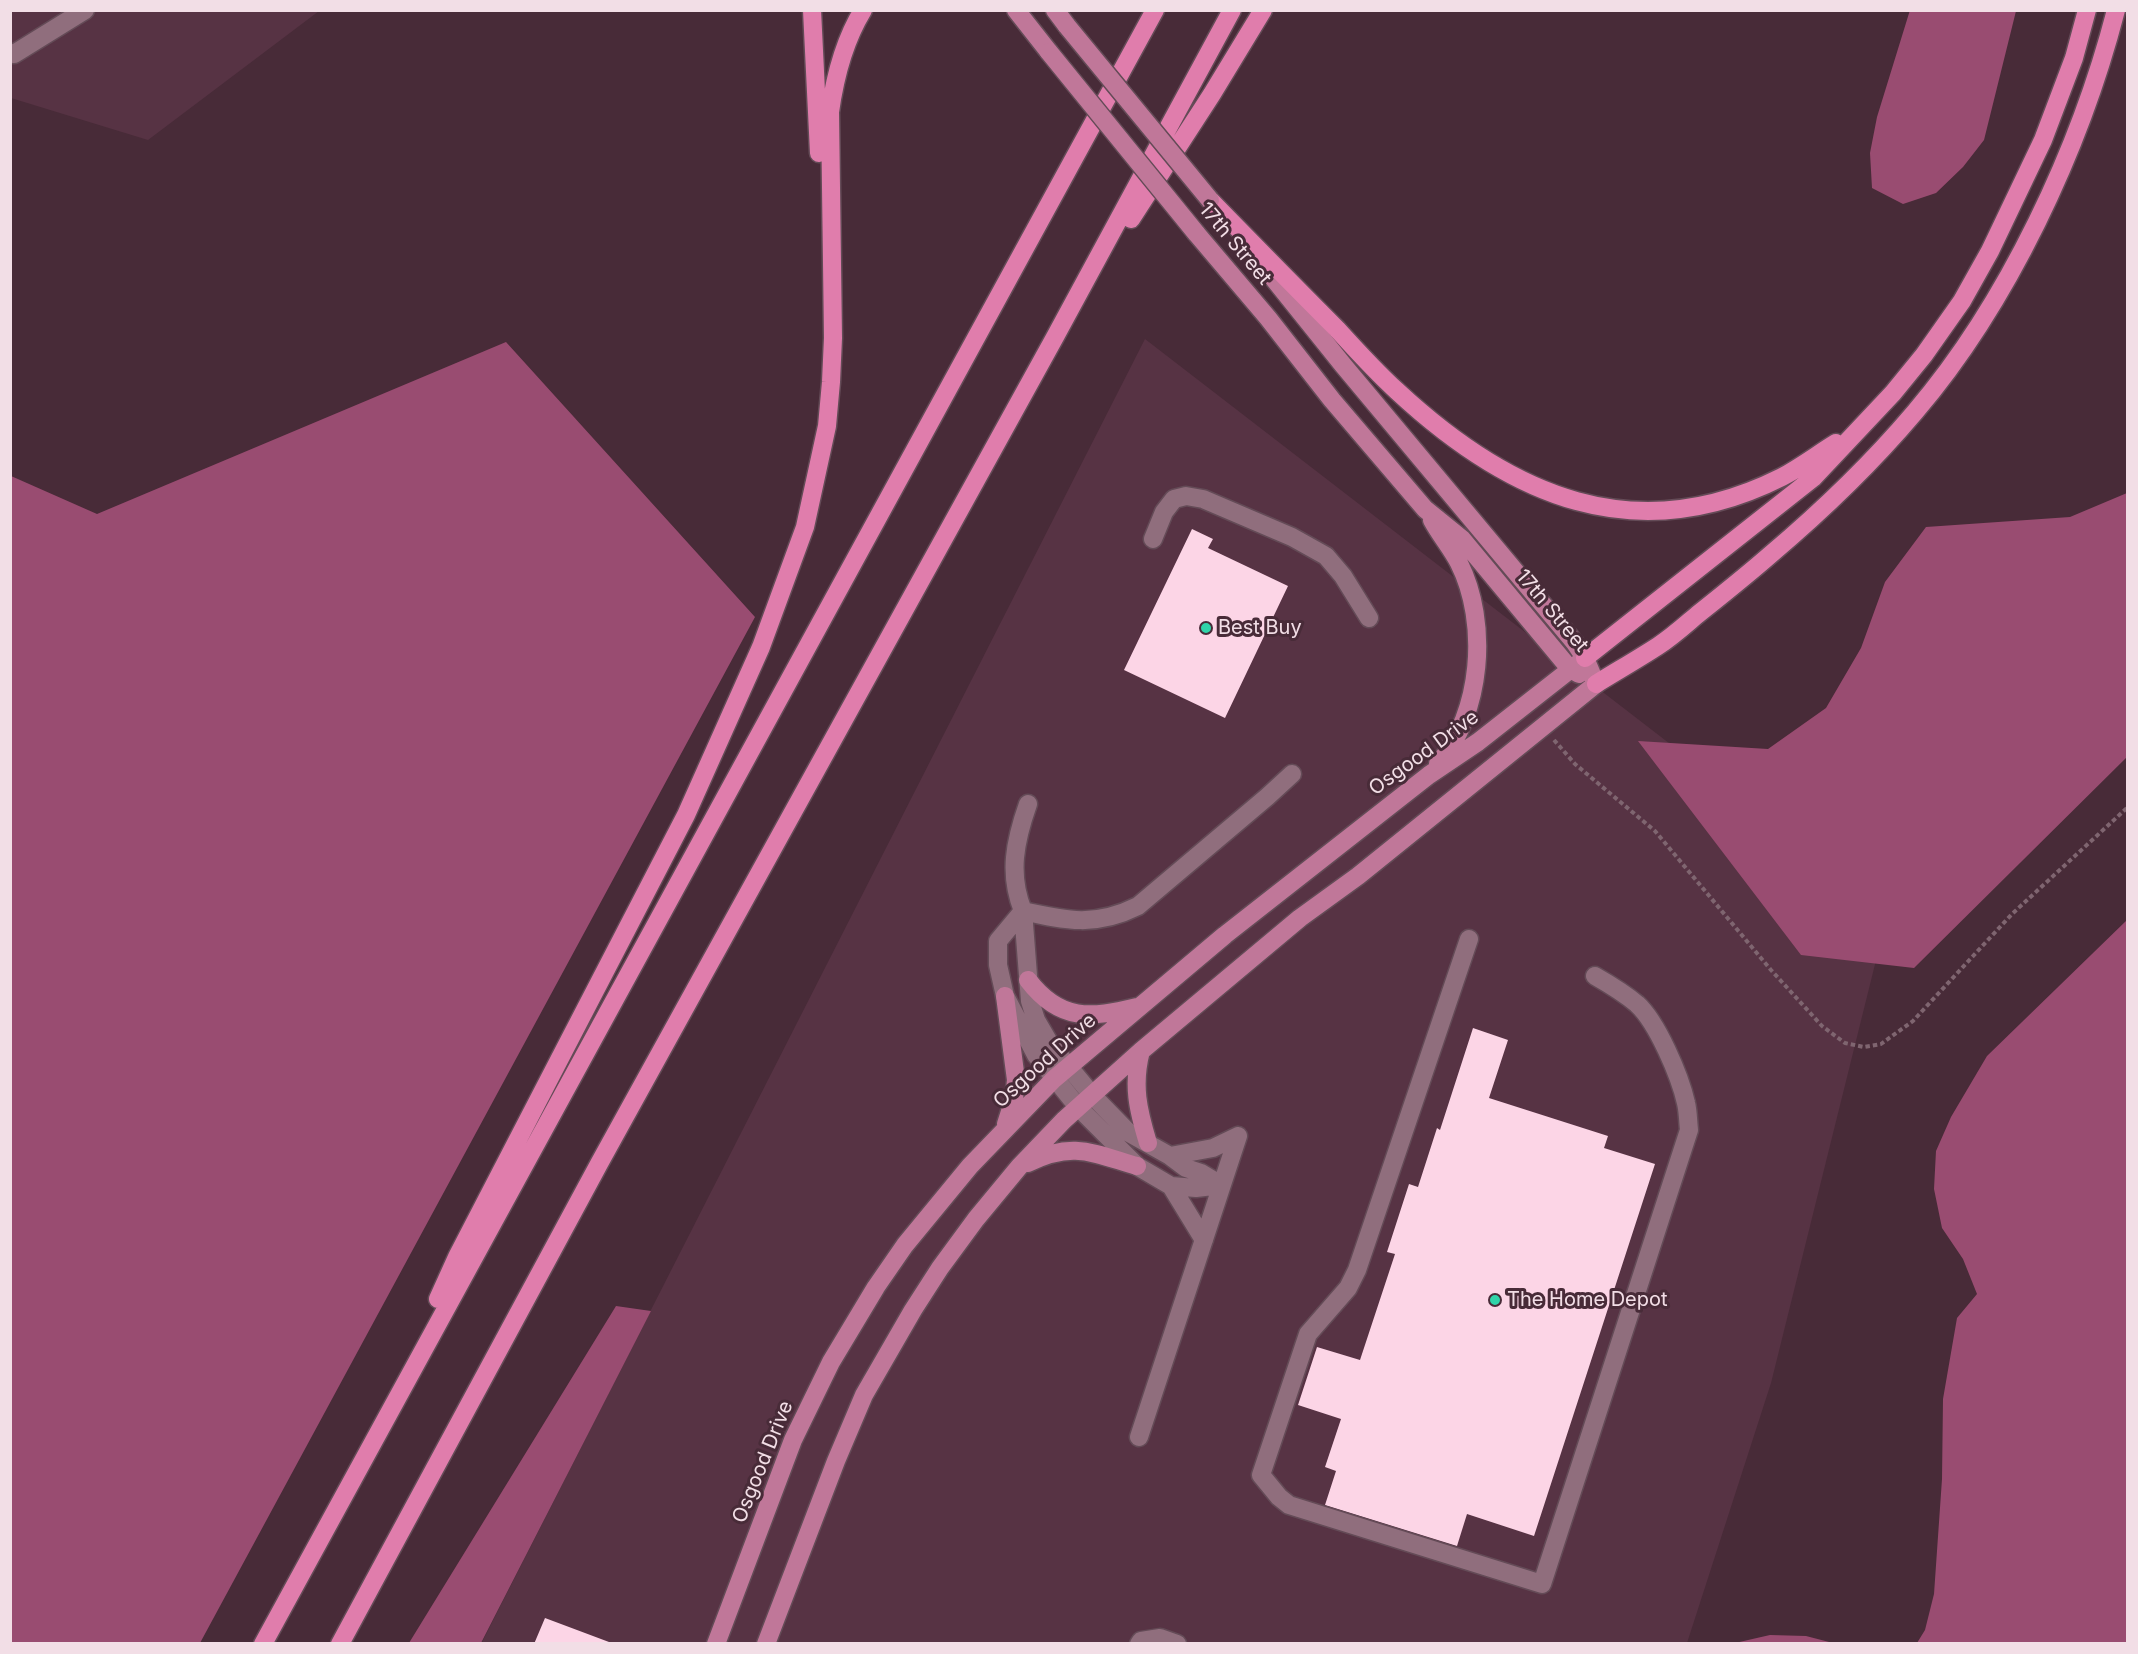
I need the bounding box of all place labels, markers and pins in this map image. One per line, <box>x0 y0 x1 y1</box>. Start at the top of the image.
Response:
place label: Best Buy <box>1218 616 1302 640</box>
marker: Best Buy <box>1199 621 1213 635</box>
place label: The Home Depot <box>1507 1288 1668 1312</box>
marker: The Home Depot <box>1488 1293 1502 1307</box>

